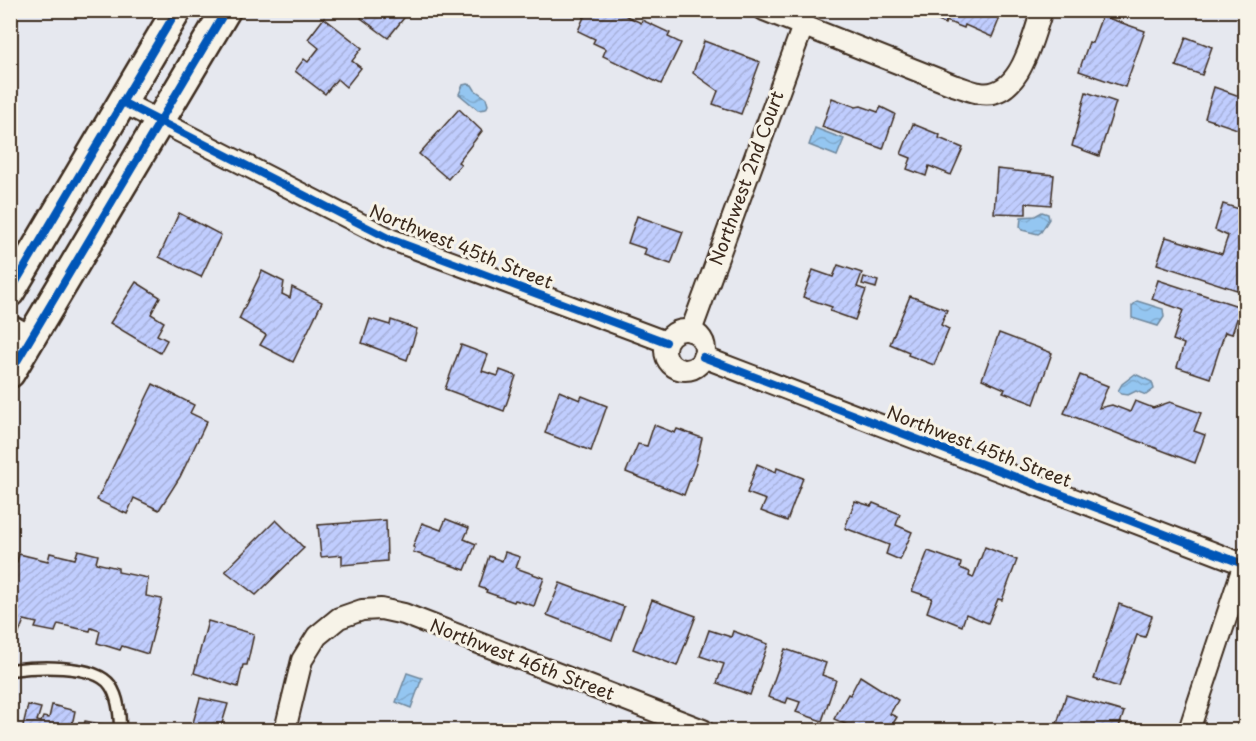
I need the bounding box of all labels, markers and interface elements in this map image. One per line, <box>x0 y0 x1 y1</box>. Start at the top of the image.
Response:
street label: Northwest 2nd Court <box>701 87 790 268</box>
street label: Northwest 45th Street <box>366 196 557 295</box>
street label: Northwest 45th Street <box>883 398 1076 493</box>
street label: Northwest 46th Street <box>426 611 619 706</box>

